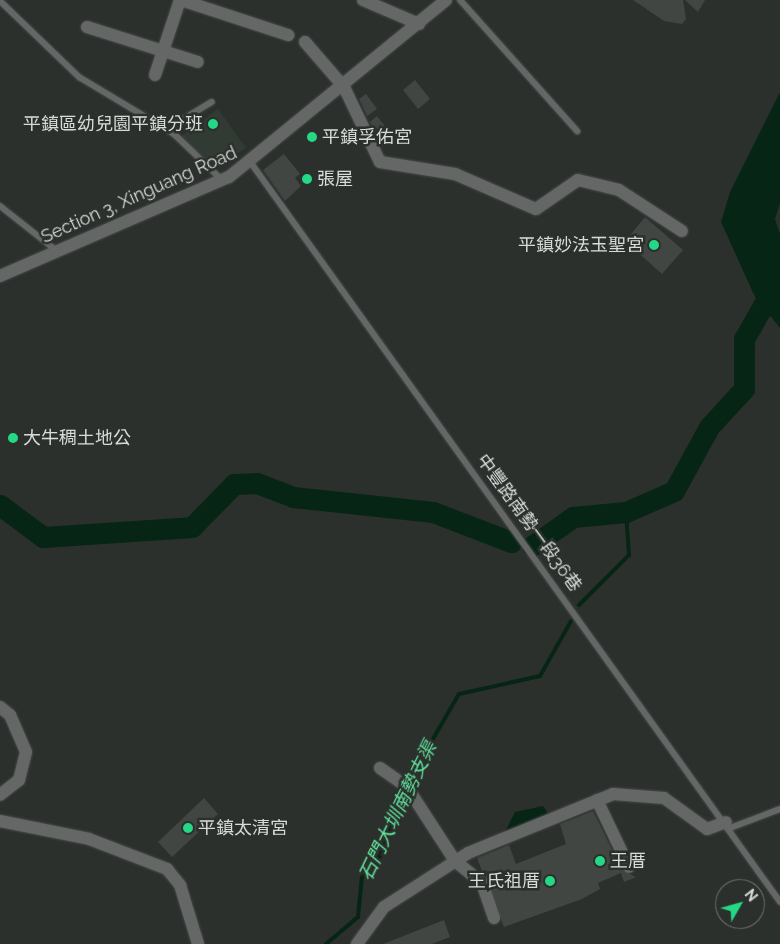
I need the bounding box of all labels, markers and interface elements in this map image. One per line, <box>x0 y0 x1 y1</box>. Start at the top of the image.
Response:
place label: 平鎮區幼兒園平鎮分班 <box>23 113 203 135</box>
marker: 平鎮區幼兒園平鎮分班 <box>207 118 219 130</box>
place label: 平鎮孚佑宮 <box>322 126 412 148</box>
marker: 平鎮孚佑宮 <box>306 131 318 143</box>
street label: Section 3, Xinguang Road <box>38 142 240 248</box>
place label: 張屋 <box>317 168 353 190</box>
marker: 張屋 <box>301 173 313 185</box>
place label: 平鎮妙法玉聖宮 <box>518 234 644 256</box>
marker: 平鎮妙法玉聖宮 <box>648 239 660 251</box>
place label: 大牛稠土地公 <box>23 427 131 449</box>
marker: 大牛稠土地公 <box>7 432 19 444</box>
street label: 中豐路南勢一段36巷 <box>472 450 586 596</box>
water label: 石門大圳南勢支渠 <box>354 738 442 884</box>
place label: 平鎮太清宮 <box>198 817 288 839</box>
marker: 平鎮太清宮 <box>182 822 194 834</box>
place label: 王厝 <box>610 850 646 872</box>
marker: 王厝 <box>594 855 606 867</box>
place label: 王氏祖厝 <box>468 870 540 892</box>
marker: 王氏祖厝 <box>544 875 556 887</box>
north arrow <box>715 879 765 929</box>
text: N <box>741 886 761 905</box>

